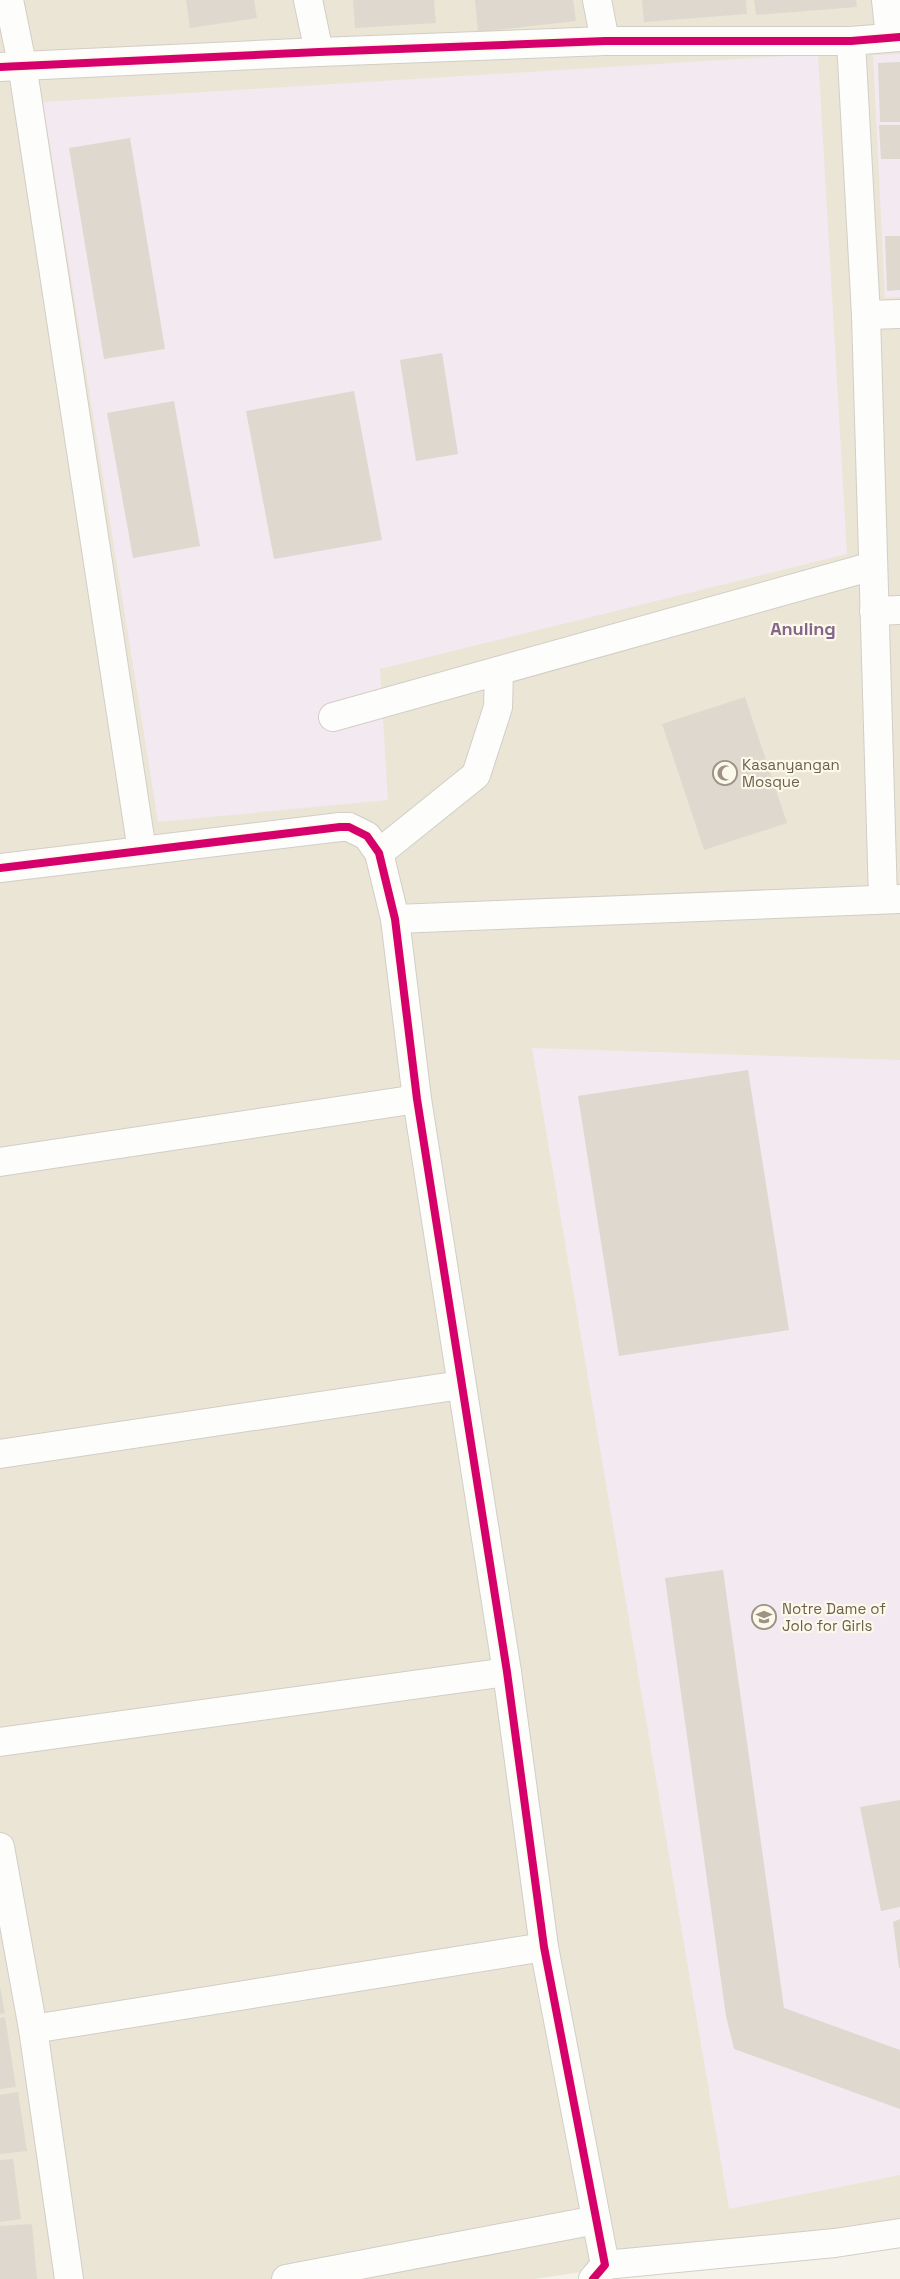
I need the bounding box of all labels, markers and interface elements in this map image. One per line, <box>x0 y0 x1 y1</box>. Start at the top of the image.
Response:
district label: Anuling <box>770 617 836 640</box>
place label: Kasanyangan Mosque <box>742 755 840 791</box>
mosque icon: Kasanyangan Mosque <box>712 760 738 786</box>
place label: Notre Dame of Jolo for Girls <box>782 1599 886 1635</box>
school or university icon: Notre Dame of Jolo for Girls <box>751 1604 777 1630</box>

